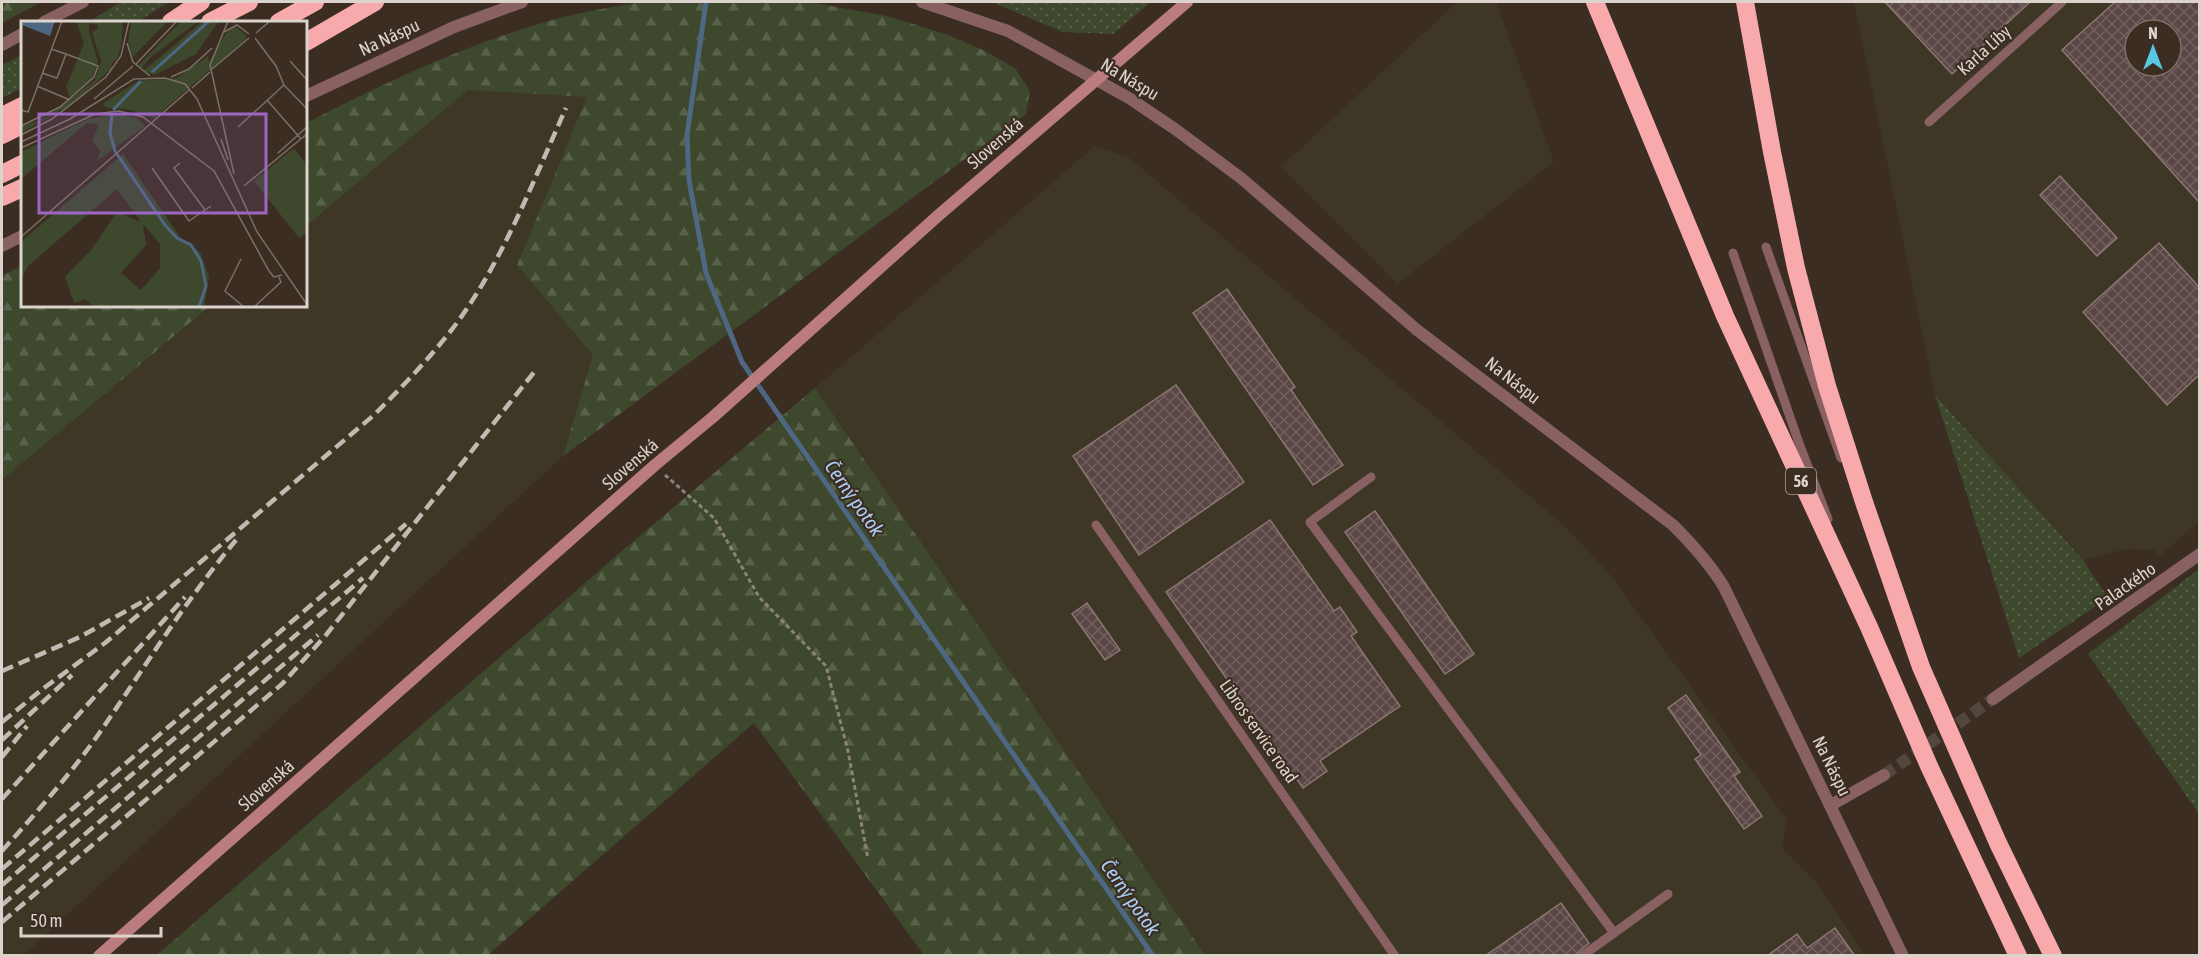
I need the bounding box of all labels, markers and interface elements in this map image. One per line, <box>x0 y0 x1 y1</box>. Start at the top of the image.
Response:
street label: Na Náspu <box>356 14 422 60</box>
north arrow <box>2123 18 2183 78</box>
inset map <box>21 21 308 308</box>
street label: Karla Líby <box>1953 21 2015 79</box>
text: N <box>2148 24 2158 42</box>
street label: Na Náspu <box>1097 54 1163 104</box>
street label: Slovenská <box>963 113 1027 173</box>
street label: Na Náspu <box>1481 352 1545 408</box>
street label: Slovenská <box>598 434 662 494</box>
water label: Černý potok <box>821 456 890 541</box>
road number: 56 <box>1786 468 1816 494</box>
street label: Palackého <box>2090 557 2160 615</box>
street label: Libros service road <box>1216 675 1302 787</box>
street label: Na Náspu <box>1809 733 1855 799</box>
street label: Slovenská <box>234 755 298 815</box>
water label: Černý potok <box>1097 855 1166 940</box>
scale bar <box>21 900 160 938</box>
text: 50 m <box>30 910 62 931</box>

